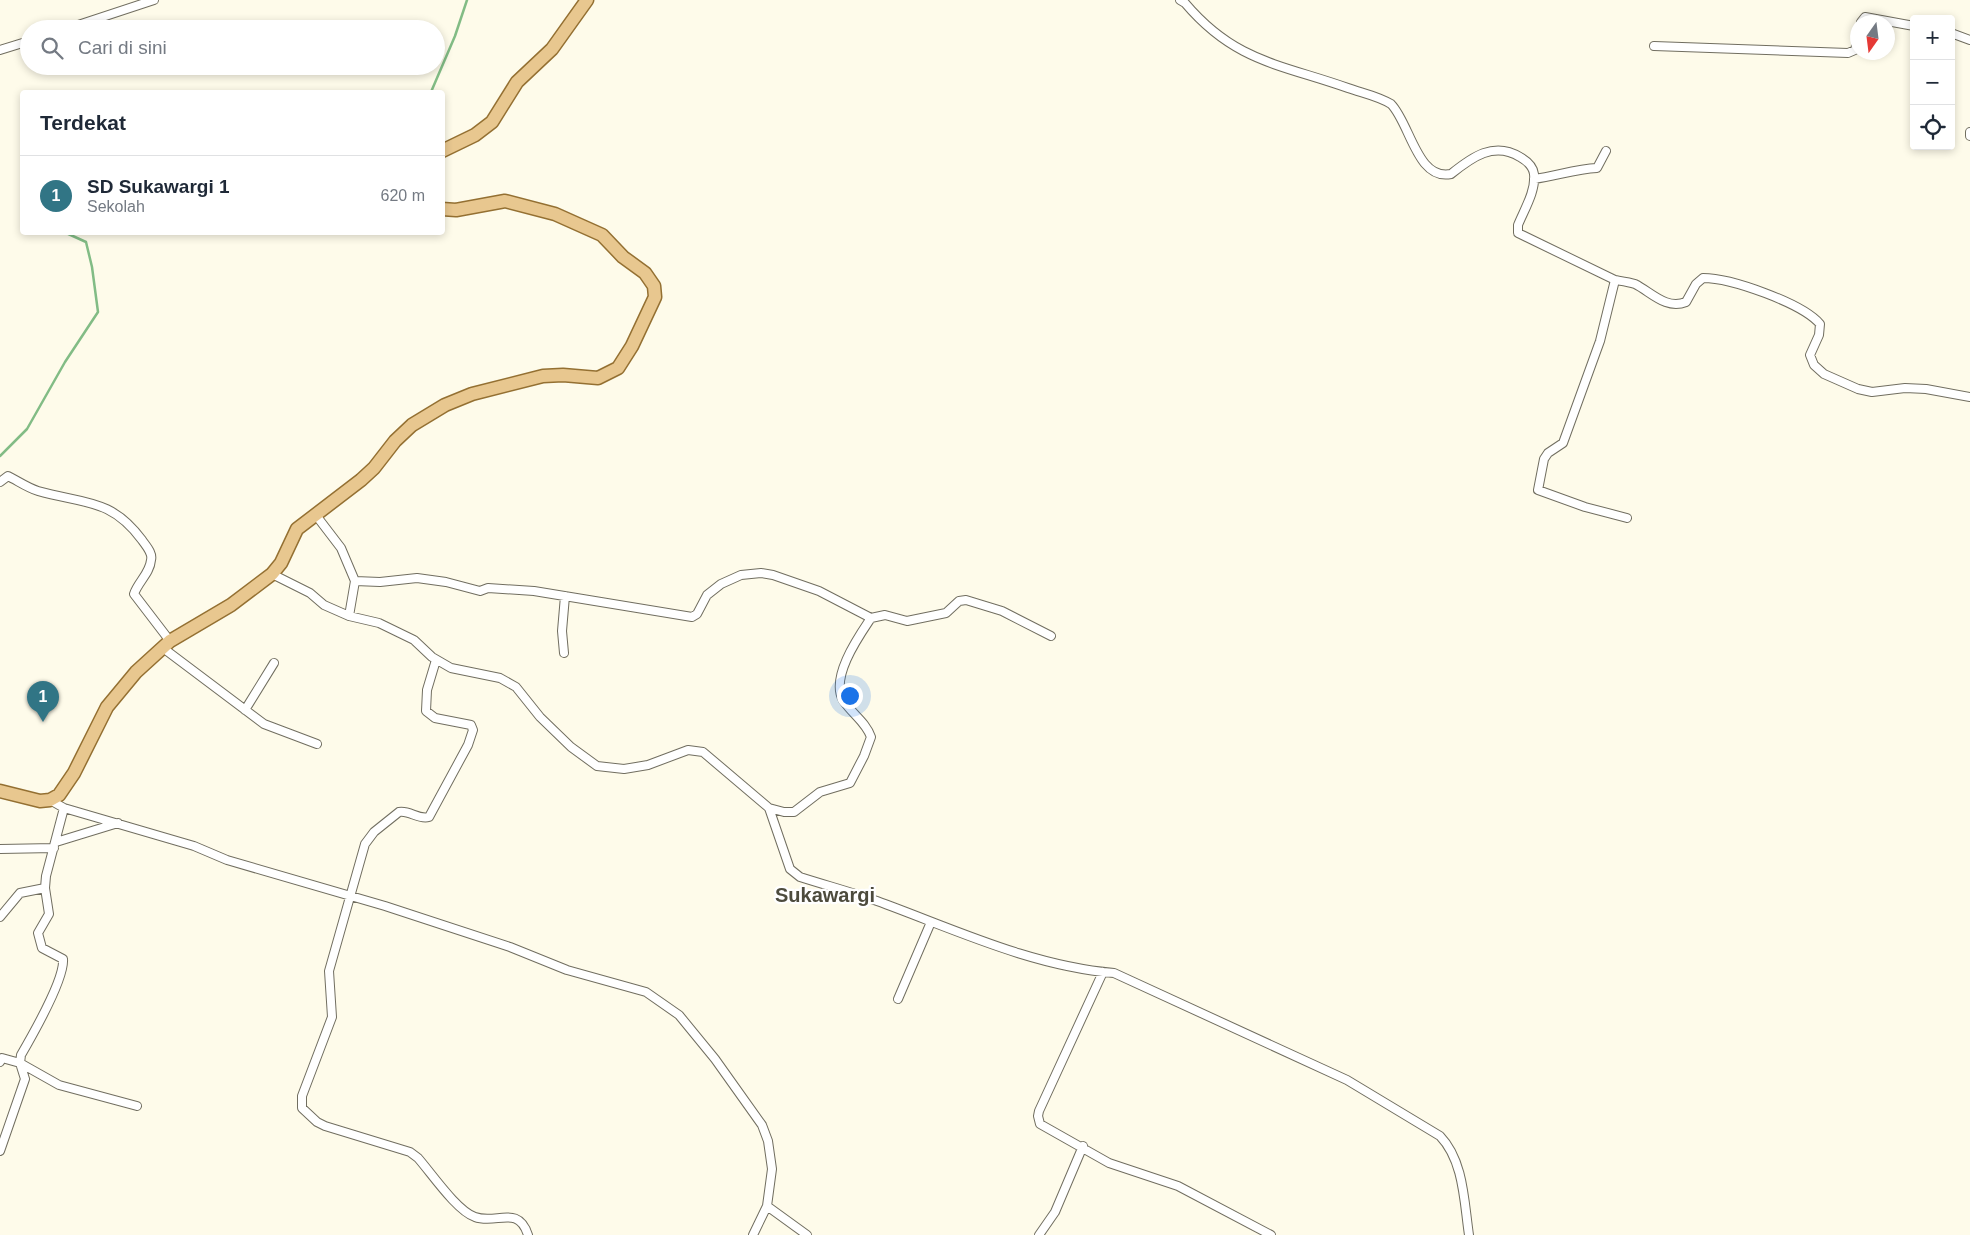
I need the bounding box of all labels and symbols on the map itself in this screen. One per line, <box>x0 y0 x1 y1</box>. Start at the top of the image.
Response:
north arrow <box>1850 15 1895 60</box>
pin: 1 <box>27 681 59 722</box>
your location <box>837 683 863 709</box>
district label: Sukawargi <box>775 884 875 906</box>

